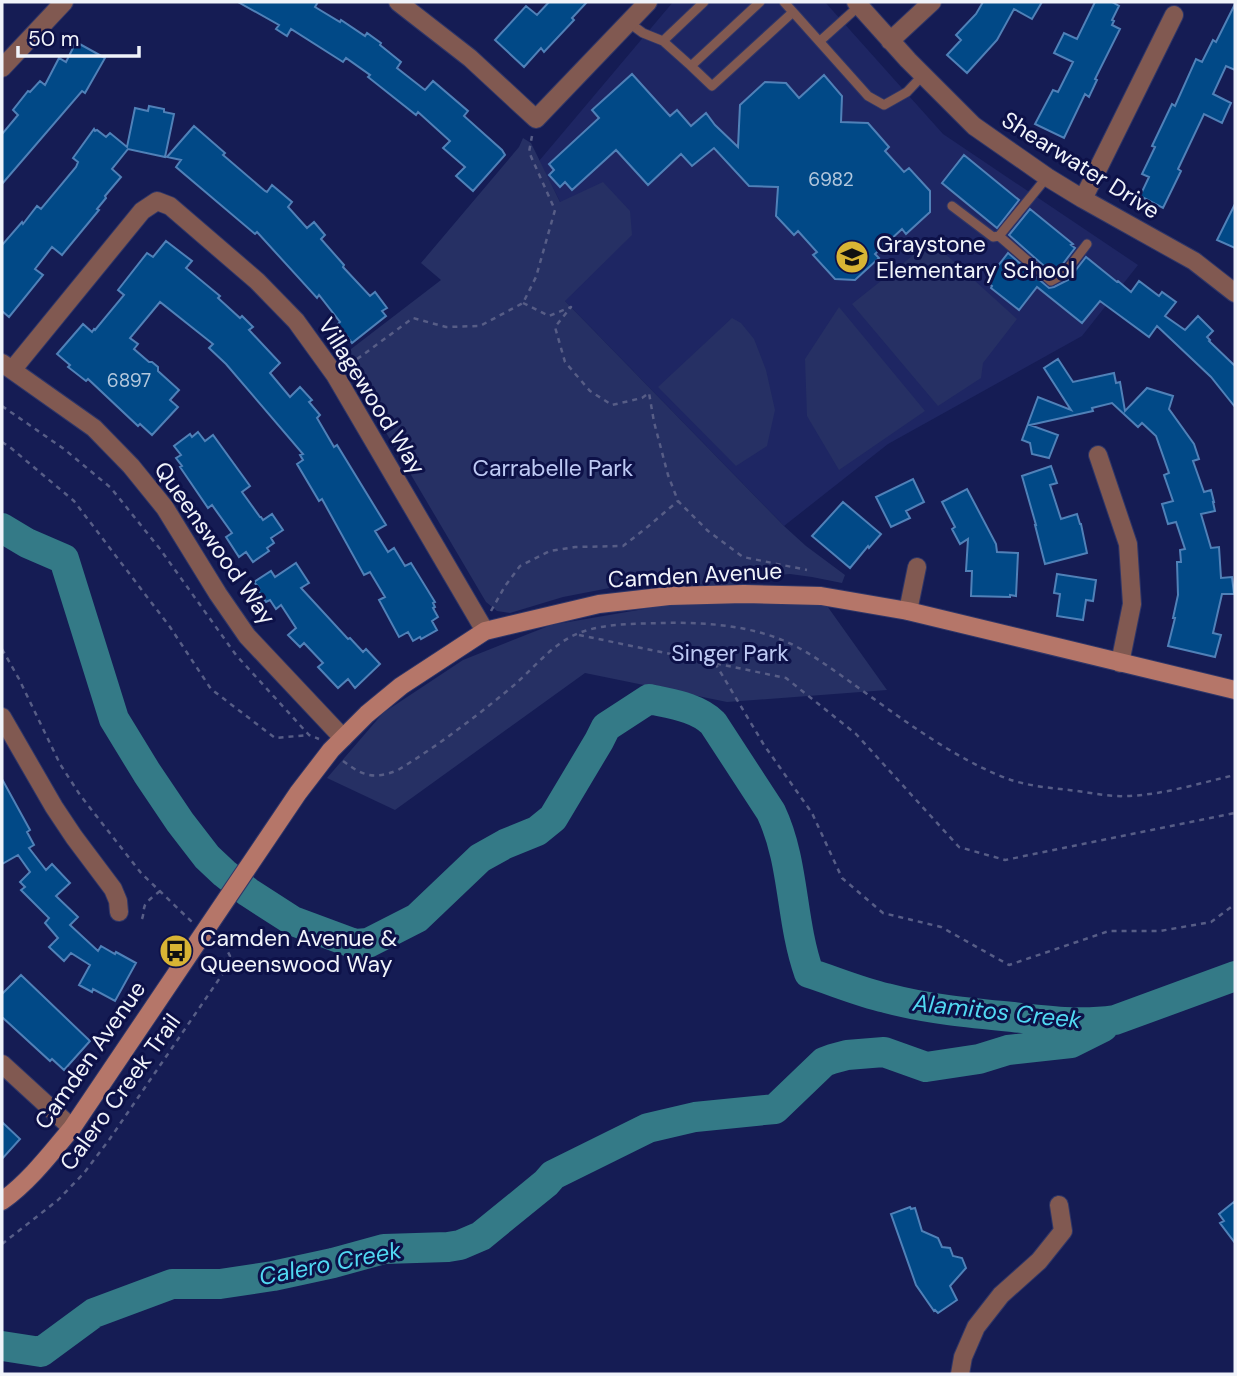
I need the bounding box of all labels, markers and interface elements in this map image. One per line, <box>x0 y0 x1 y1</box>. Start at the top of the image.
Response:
scale bar <box>18 14 138 58</box>
text: 50 m <box>28 25 79 53</box>
street label: Shearwater Drive <box>996 104 1166 226</box>
house number: 6982 <box>808 167 854 192</box>
place label: Graystone Elementary School <box>876 229 1075 285</box>
school or university icon: Graystone Elementary School <box>833 238 871 276</box>
street label: Villagewood Way <box>312 312 432 480</box>
house number: 6897 <box>107 368 151 393</box>
park label: Carrabelle Park <box>473 453 634 483</box>
street label: Queenswood Way <box>148 456 283 631</box>
street label: Camden Avenue <box>607 555 783 595</box>
park label: Singer Park <box>671 638 789 668</box>
place label: Camden Avenue & Queenswood Way <box>200 923 398 979</box>
bus stop icon: Camden Avenue & Queenswood Way <box>157 932 195 970</box>
street label: Camden Avenue <box>28 975 152 1135</box>
water label: Alamitos Creek <box>910 987 1083 1035</box>
street label: Calero Creek Trail <box>53 1008 187 1176</box>
water label: Calero Creek <box>256 1234 405 1292</box>

